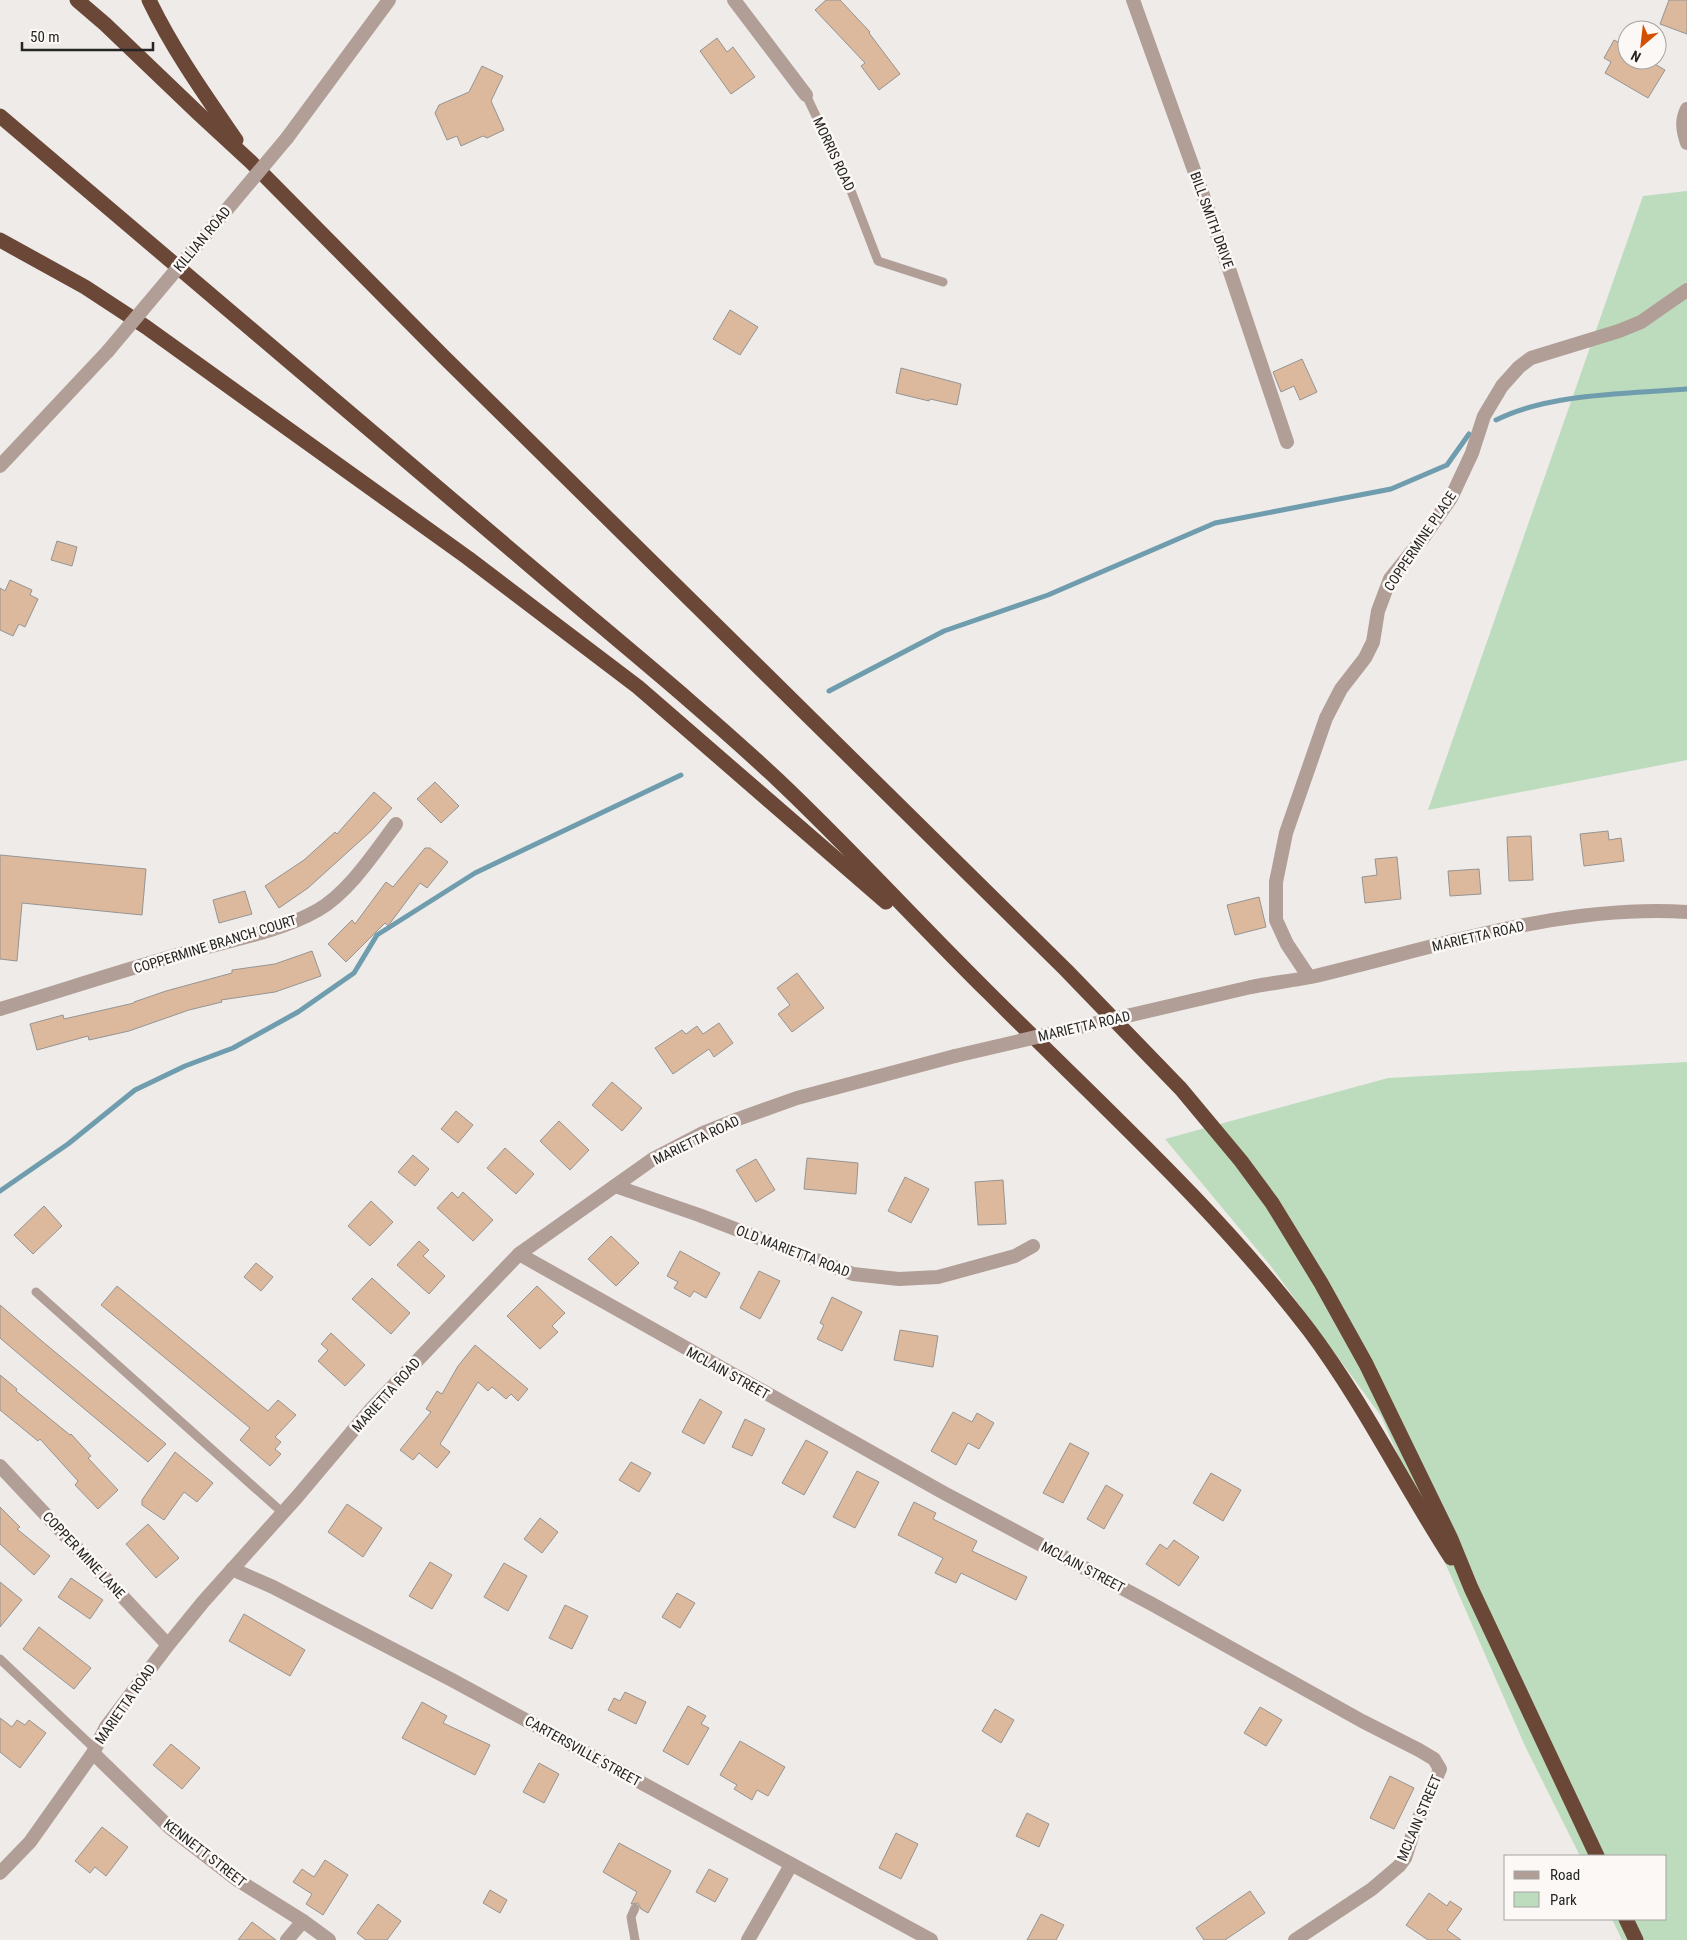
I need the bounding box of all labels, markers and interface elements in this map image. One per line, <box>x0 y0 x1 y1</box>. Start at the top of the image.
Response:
scale bar <box>22 20 154 52</box>
north arrow <box>1617 20 1667 70</box>
text: 50 m <box>30 28 60 46</box>
text: N <box>1628 47 1643 66</box>
street label: MORRIS ROAD <box>810 115 858 193</box>
street label: BILL SMITH DRIVE <box>1187 169 1237 271</box>
street label: KILLIAN ROAD <box>170 203 234 275</box>
street label: COPPERMINE PLACE <box>1381 488 1459 594</box>
street label: COPPERMINE BRANCH COURT <box>132 912 298 976</box>
street label: MARIETTA ROAD <box>1430 918 1526 954</box>
street label: MARIETTA ROAD <box>1036 1008 1132 1044</box>
street label: MARIETTA ROAD <box>650 1112 742 1168</box>
street label: OLD MARIETTA ROAD <box>734 1222 852 1280</box>
street label: MCLAIN STREET <box>684 1344 772 1402</box>
street label: MARIETTA ROAD <box>349 1355 423 1435</box>
street label: COPPER MINE LANE <box>40 1508 128 1602</box>
street label: MCLAIN STREET <box>1039 1538 1127 1596</box>
street label: MARIETTA ROAD <box>91 1661 159 1747</box>
street label: CARTERSVILLE STREET <box>522 1712 644 1790</box>
street label: MCLAIN STREET <box>1394 1772 1444 1864</box>
street label: KENNETT STREET <box>161 1816 249 1890</box>
legend <box>1504 1855 1667 1920</box>
text: Road <box>1550 1866 1580 1884</box>
text: Park <box>1550 1891 1577 1909</box>

